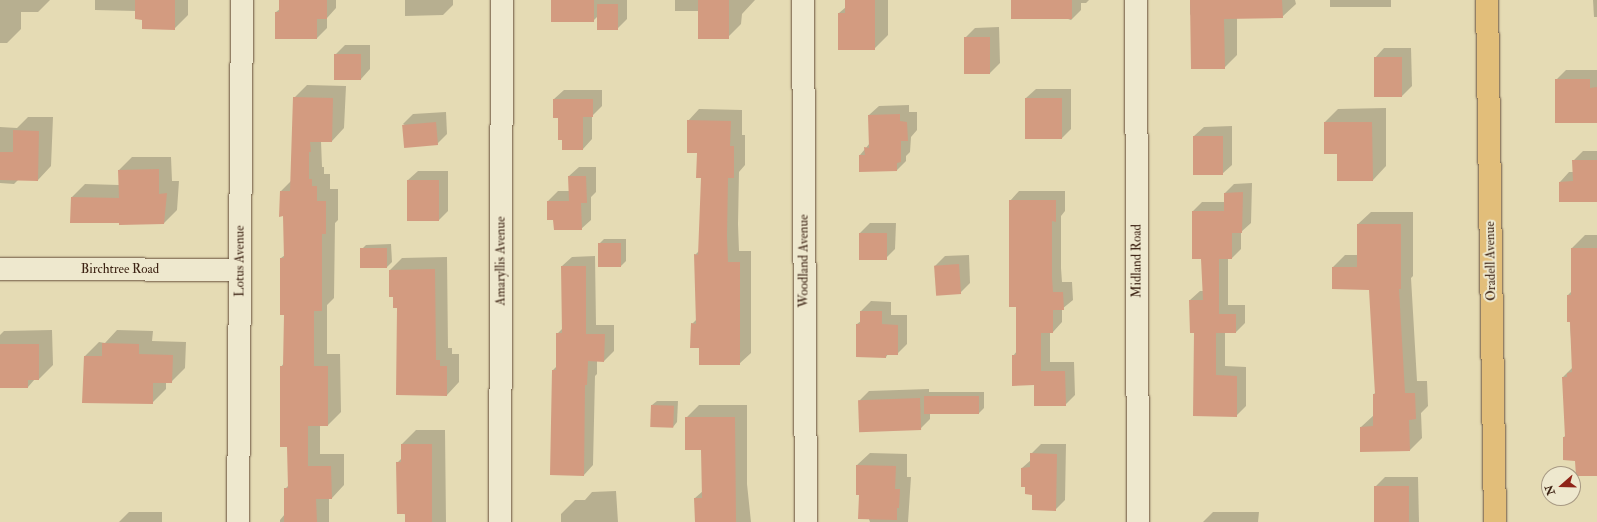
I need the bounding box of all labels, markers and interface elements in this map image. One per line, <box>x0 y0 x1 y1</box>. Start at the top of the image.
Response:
street label: Woodland Avenue <box>796 214 812 308</box>
street label: Amaryllis Avenue <box>493 216 509 306</box>
street label: Oradell Avenue <box>1483 221 1499 301</box>
street label: Midland Road <box>1129 224 1145 298</box>
street label: Lotus Avenue <box>232 225 248 297</box>
street label: Birchtree Road <box>81 261 159 277</box>
north arrow <box>1541 466 1581 506</box>
text: N <box>1542 483 1558 497</box>

